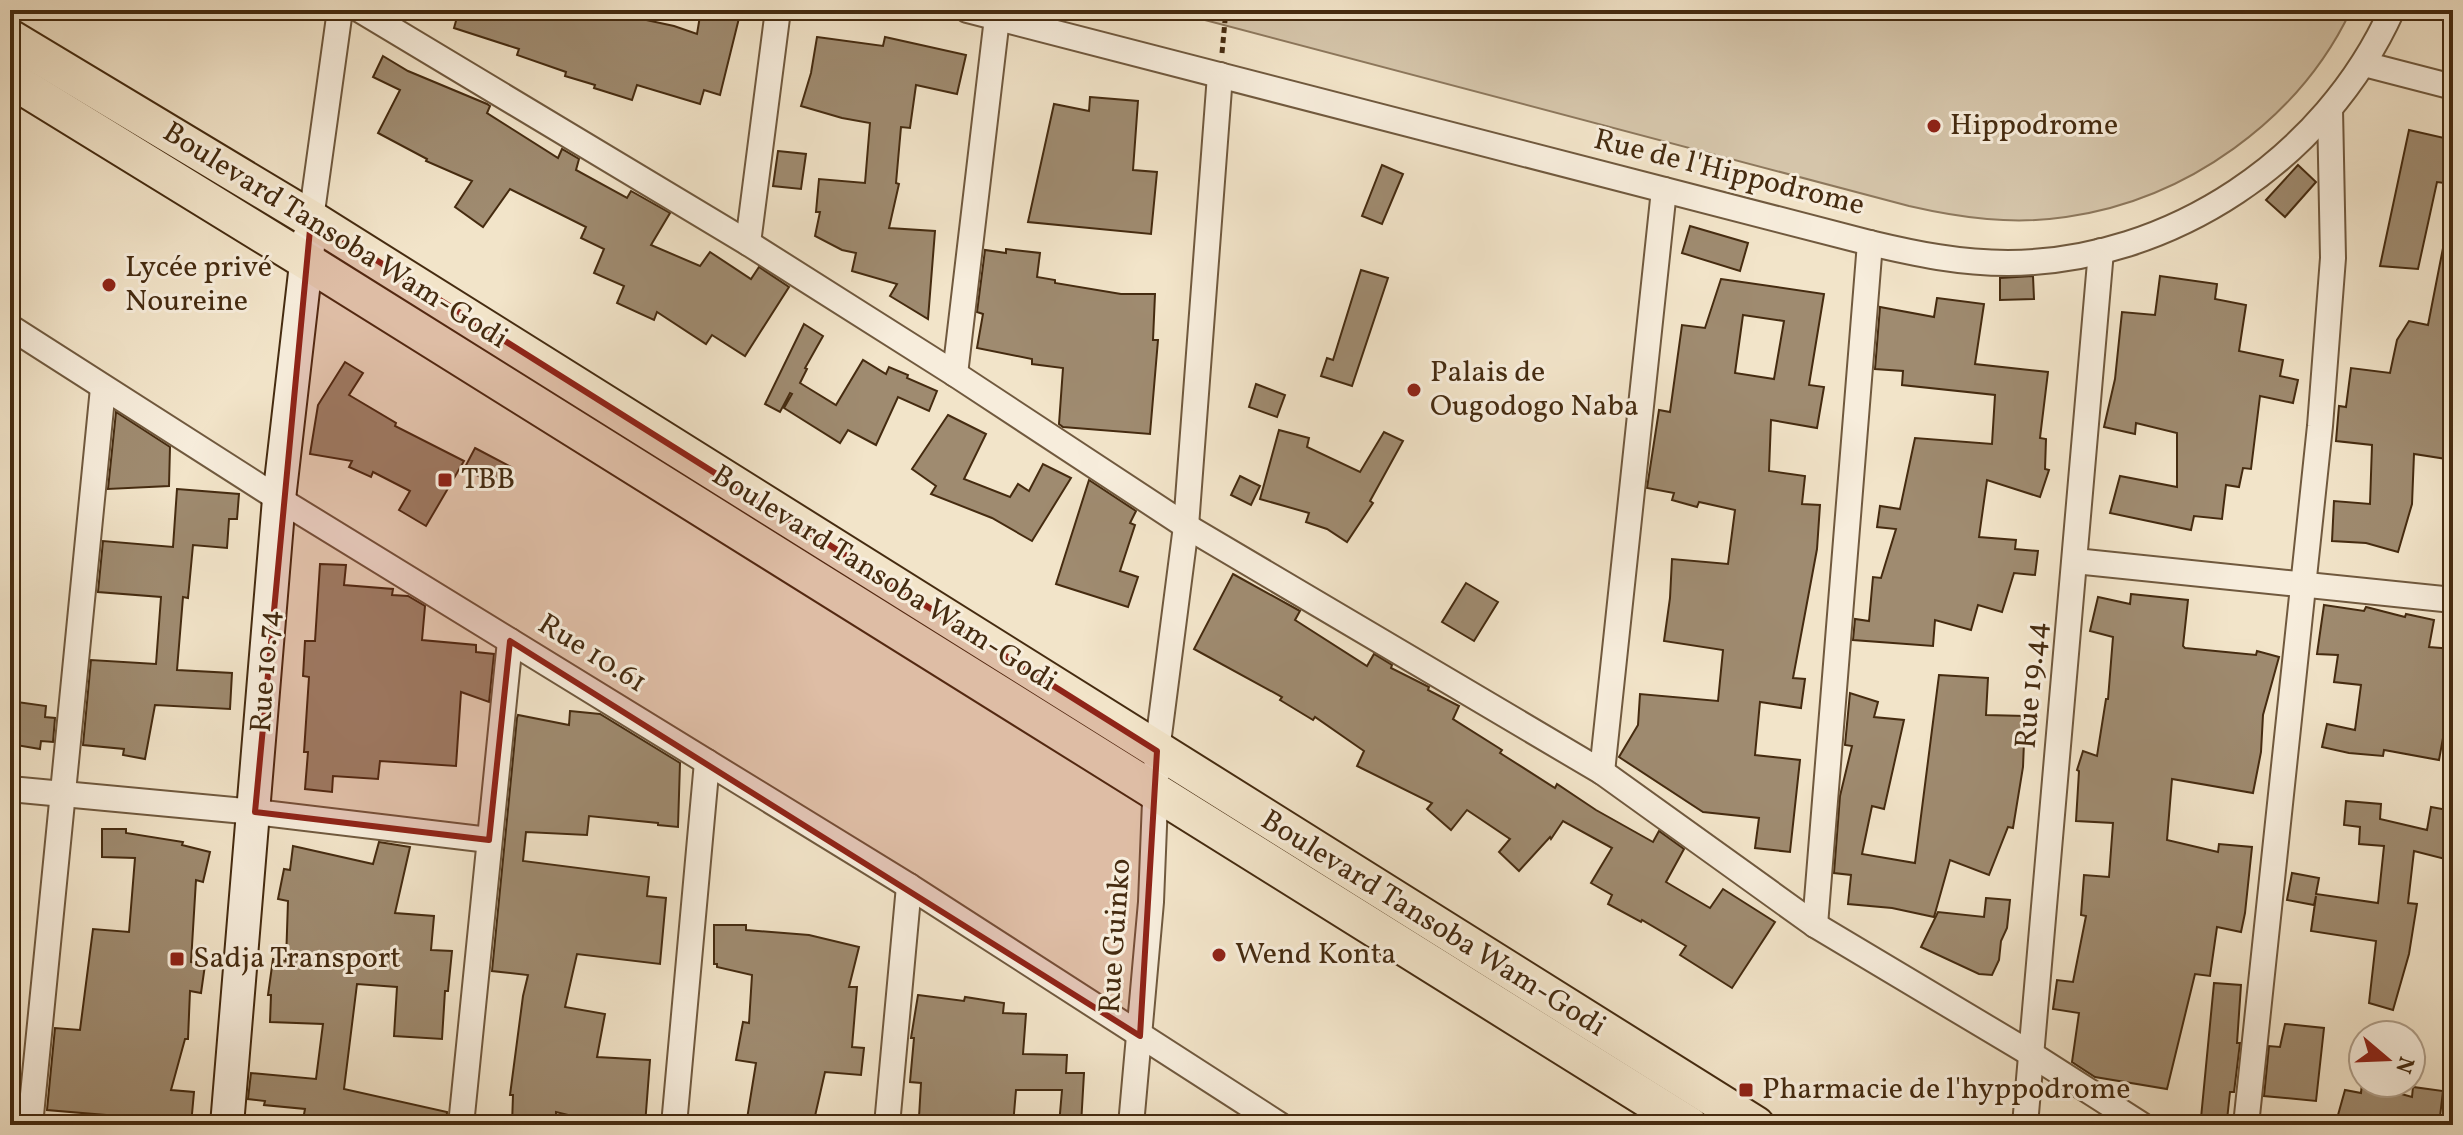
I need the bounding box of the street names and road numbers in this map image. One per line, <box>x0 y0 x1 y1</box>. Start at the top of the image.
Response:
street label: Boulevard Tansoba Wam-Godi <box>154 112 516 360</box>
street label: Rue de l'Hippodrome <box>1589 119 1869 227</box>
street label: Boulevard Tansoba Wam-Godi <box>703 455 1065 703</box>
street label: Rue 10.61 <box>529 604 655 704</box>
street label: Rue 10.74 <box>241 608 291 734</box>
street label: Rue 19.44 <box>2006 620 2058 750</box>
street label: Boulevard Tansoba Wam-Godi <box>1252 800 1614 1048</box>
street label: Rue Guinko <box>1090 857 1142 1015</box>

